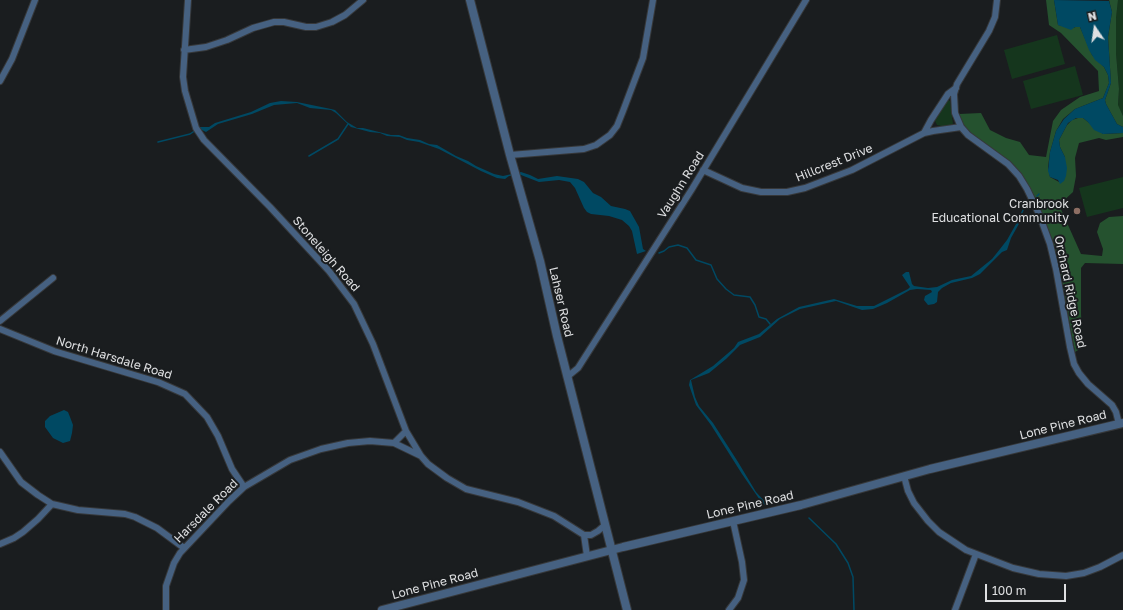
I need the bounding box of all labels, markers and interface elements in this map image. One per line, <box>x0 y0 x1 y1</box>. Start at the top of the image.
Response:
north arrow <box>1075 8 1115 48</box>
text: N <box>1087 9 1098 23</box>
street label: Hillcrest Drive <box>793 141 875 185</box>
street label: Vaughn Road <box>655 149 707 221</box>
place label: Cranbrook Educational Community <box>932 197 1069 225</box>
marker: Cranbrook Educational Community <box>1072 206 1082 216</box>
street label: Stoneleigh Road <box>289 213 363 295</box>
street label: Orchard Ridge Road <box>1051 234 1089 350</box>
street label: Lahser Road <box>546 266 576 338</box>
street label: North Harsdale Road <box>54 333 174 383</box>
street label: Lone Pine Road <box>1018 407 1108 443</box>
street label: Harsdale Road <box>171 476 241 546</box>
street label: Lone Pine Road <box>705 488 795 522</box>
street label: Lone Pine Road <box>390 566 480 602</box>
scale bar <box>987 576 1068 602</box>
text: 100 m <box>992 583 1026 598</box>

